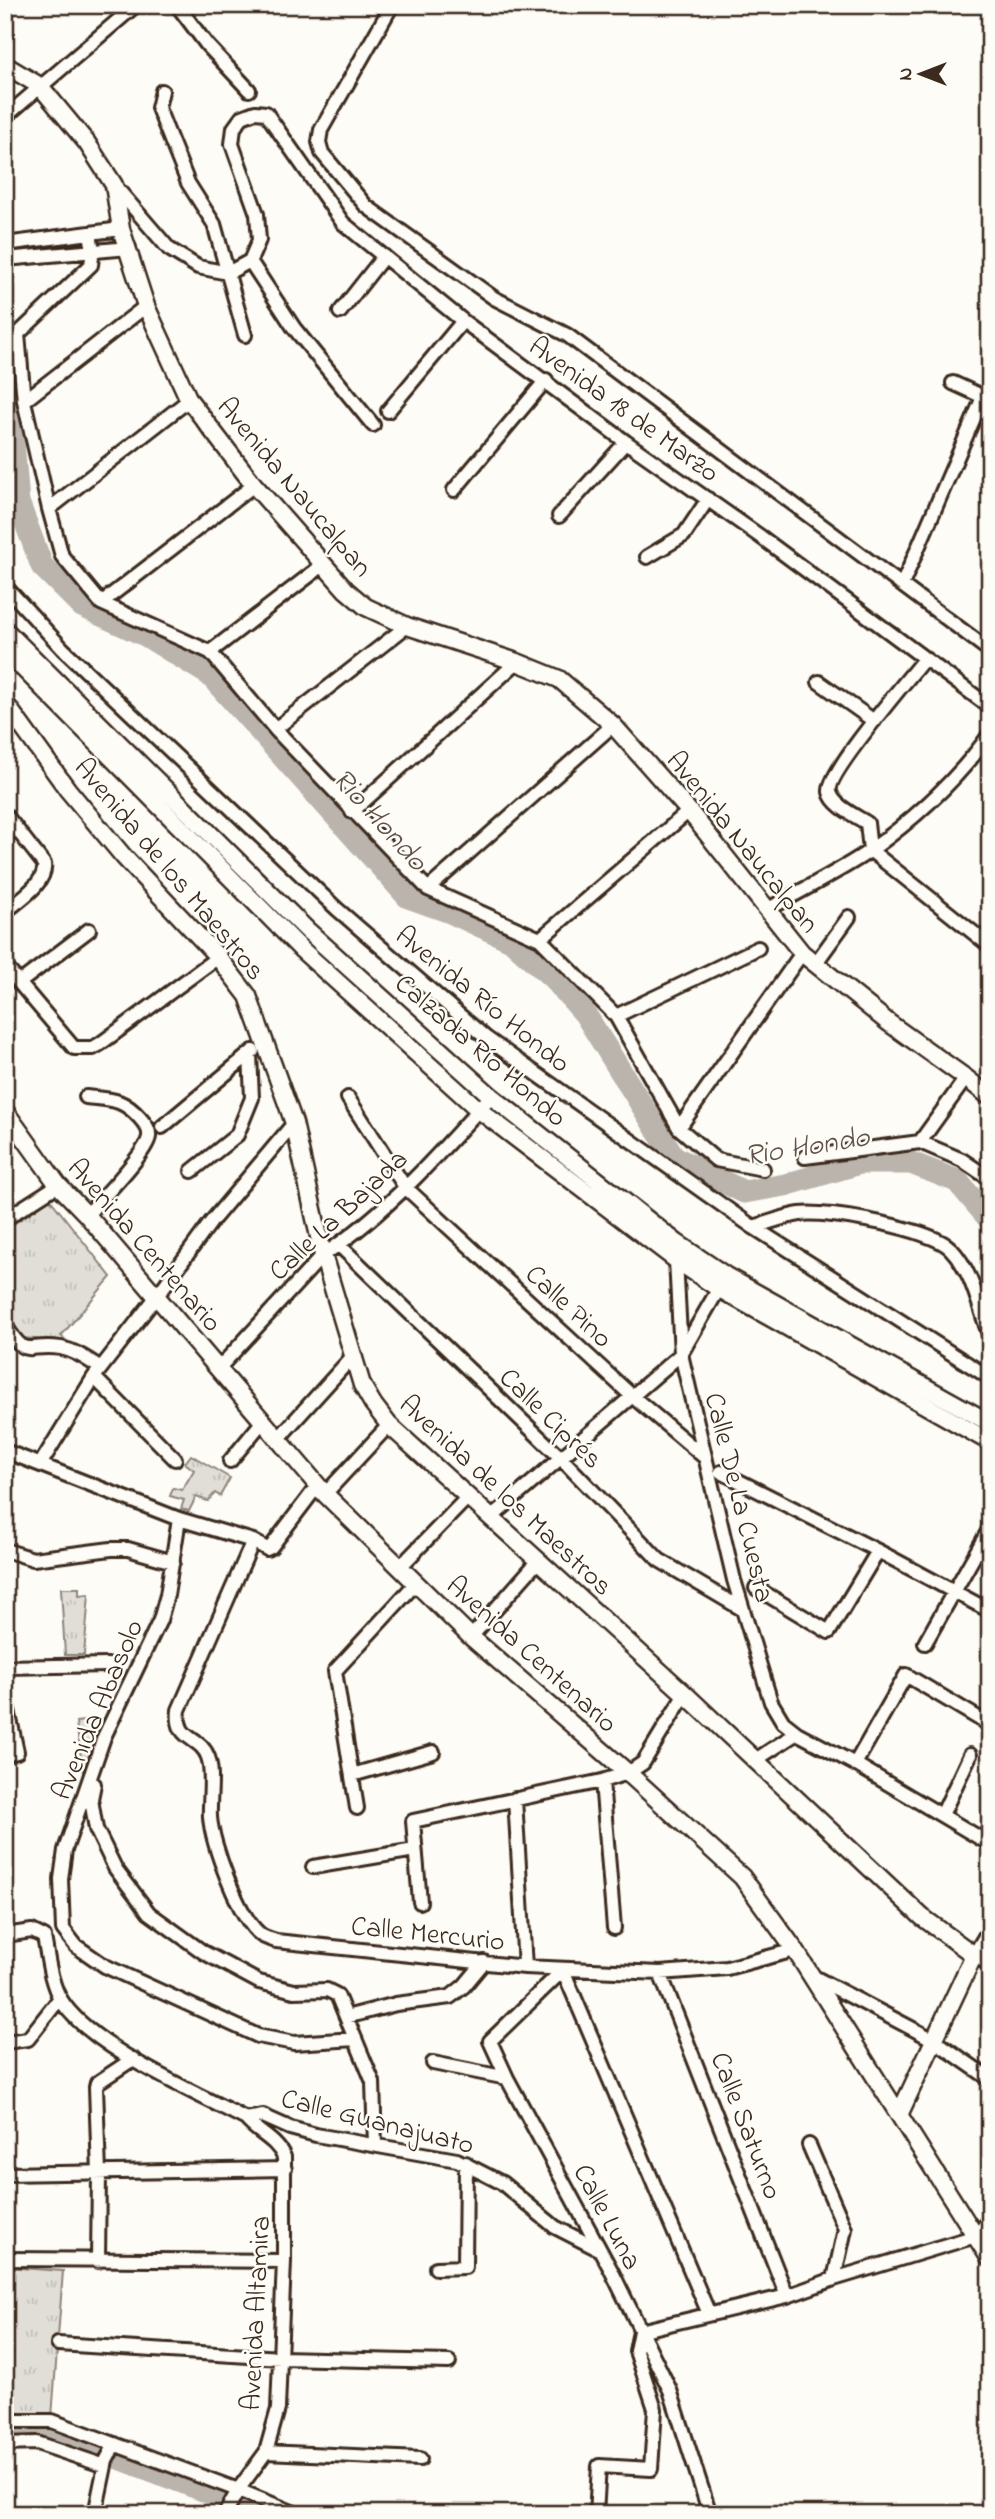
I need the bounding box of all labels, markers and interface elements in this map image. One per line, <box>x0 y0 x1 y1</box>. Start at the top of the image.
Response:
north arrow <box>886 38 956 108</box>
text: N <box>893 67 920 80</box>
street label: Avenida 18 de Marzo <box>519 328 727 494</box>
street label: Avenida Naucalpan <box>205 389 381 587</box>
street label: Avenida Naucalpan <box>655 743 828 943</box>
street label: Avenida de los Maestros <box>63 750 274 991</box>
water label: Rio Hondo <box>320 760 438 883</box>
street label: Avenida Río Hondo <box>385 917 578 1084</box>
street label: Calzada Río Hondo <box>384 965 575 1138</box>
water label: Rio Hondo <box>742 1116 874 1179</box>
street label: Calle La Bajada <box>261 1141 418 1292</box>
street label: Avenida Centenario <box>56 1150 231 1342</box>
street label: Calle Pino <box>514 1256 621 1359</box>
street label: Calle Ciprés <box>488 1359 611 1480</box>
street label: Avenida de los Maestros <box>388 1386 621 1607</box>
street label: Calle De La Cuesta <box>692 1389 783 1607</box>
street label: Avenida Centenario <box>436 1567 626 1744</box>
street label: Avenida Abasolo <box>43 1614 156 1807</box>
street label: Calle Mercurio <box>349 1907 507 1964</box>
street label: Calle Saturno <box>698 2047 792 2206</box>
street label: Calle Guanajuato <box>276 2080 478 2167</box>
street label: Calle Luna <box>561 2157 651 2278</box>
street label: Avenida Altamira <box>232 2215 283 2412</box>

